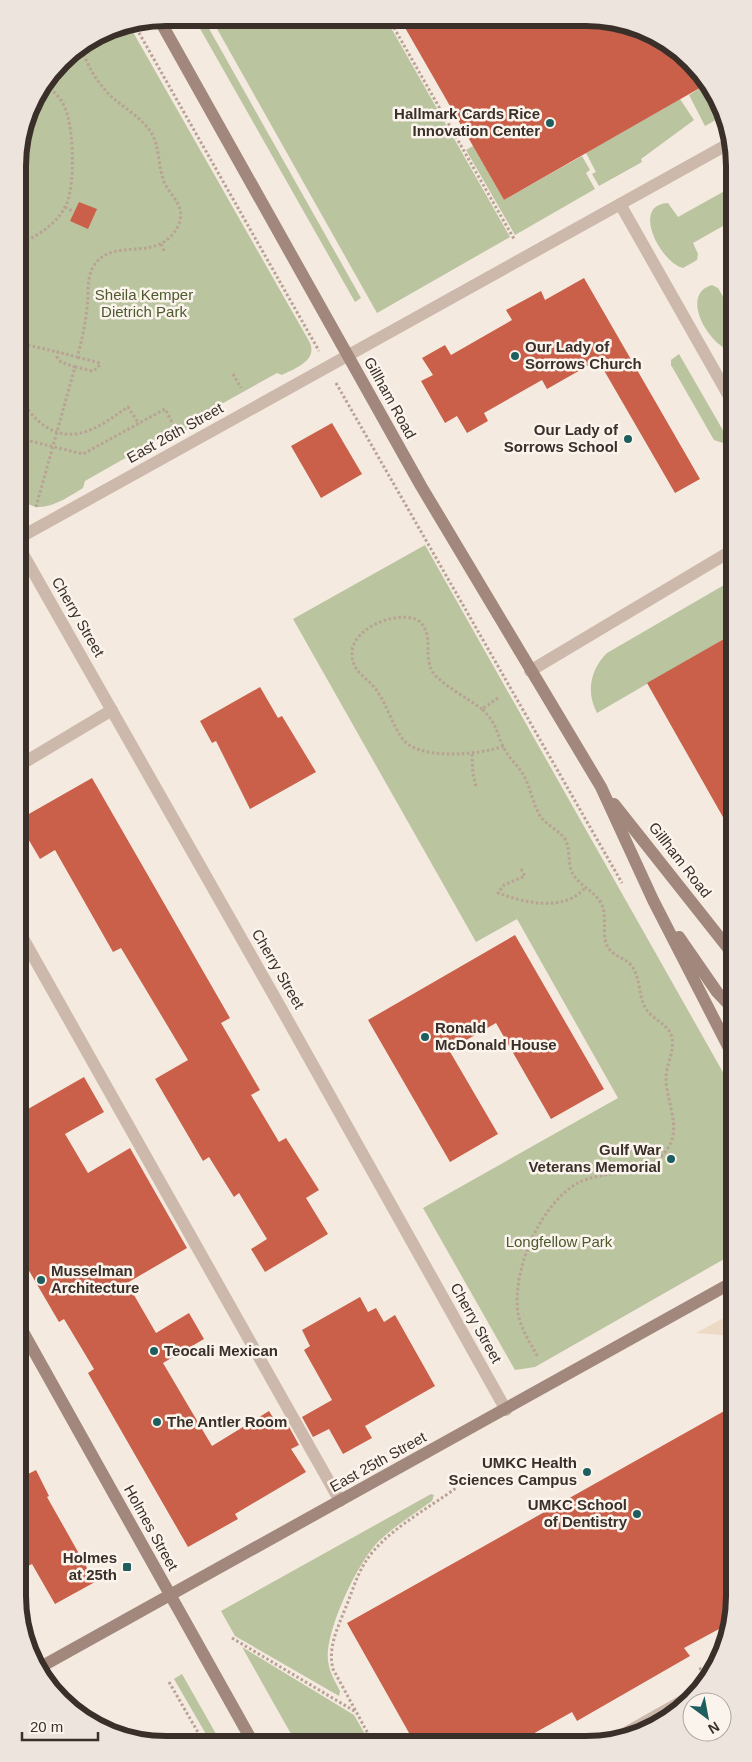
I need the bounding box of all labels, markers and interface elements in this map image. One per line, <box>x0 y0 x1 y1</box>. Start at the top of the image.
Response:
place label: Hallmark Cards Rice Innovation Center <box>394 105 540 139</box>
marker: Hallmark Cards Rice Innovation Center <box>544 117 556 129</box>
park label: Sheila Kemper Dietrich Park <box>95 286 193 320</box>
place label: Our Lady of Sorrows Church <box>525 338 642 372</box>
marker: Our Lady of Sorrows Church <box>509 350 521 362</box>
street label: Gillham Road <box>361 354 420 442</box>
street label: East 26th Street <box>124 399 227 466</box>
place label: Our Lady of Sorrows School <box>504 421 619 455</box>
marker: Our Lady of Sorrows School <box>622 433 634 445</box>
street label: Cherry Street <box>49 574 109 660</box>
street label: Gillham Road <box>646 819 715 901</box>
street label: Cherry Street <box>249 926 309 1012</box>
place label: Ronald McDonald House <box>435 1019 557 1053</box>
marker: Ronald McDonald House <box>419 1031 431 1043</box>
place label: Gulf War Veterans Memorial <box>528 1141 661 1175</box>
marker: Gulf War Veterans Memorial <box>665 1153 677 1165</box>
park label: Longfellow Park <box>506 1233 613 1250</box>
place label: Musselman Architecture <box>51 1262 139 1296</box>
marker: Musselman Architecture <box>35 1274 47 1286</box>
street label: Cherry Street <box>447 1280 506 1367</box>
place label: Teocali Mexican <box>164 1342 278 1359</box>
marker: Teocali Mexican <box>148 1345 160 1357</box>
place label: The Antler Room <box>167 1413 287 1430</box>
marker: The Antler Room <box>151 1416 163 1428</box>
street label: East 25th Street <box>327 1428 430 1495</box>
place label: UMKC Health Sciences Campus <box>449 1454 577 1488</box>
marker: UMKC Health Sciences Campus <box>581 1466 593 1478</box>
street label: Holmes Street <box>121 1482 182 1574</box>
place label: UMKC School of Dentistry <box>528 1496 628 1530</box>
marker: UMKC School of Dentistry <box>631 1508 643 1520</box>
place label: Holmes at 25th <box>63 1549 117 1583</box>
marker: Holmes at 25th <box>121 1561 133 1573</box>
north arrow <box>682 1692 732 1742</box>
scale bar <box>22 1710 99 1742</box>
text: 20 m <box>30 1718 63 1735</box>
text: N <box>705 1719 722 1737</box>

